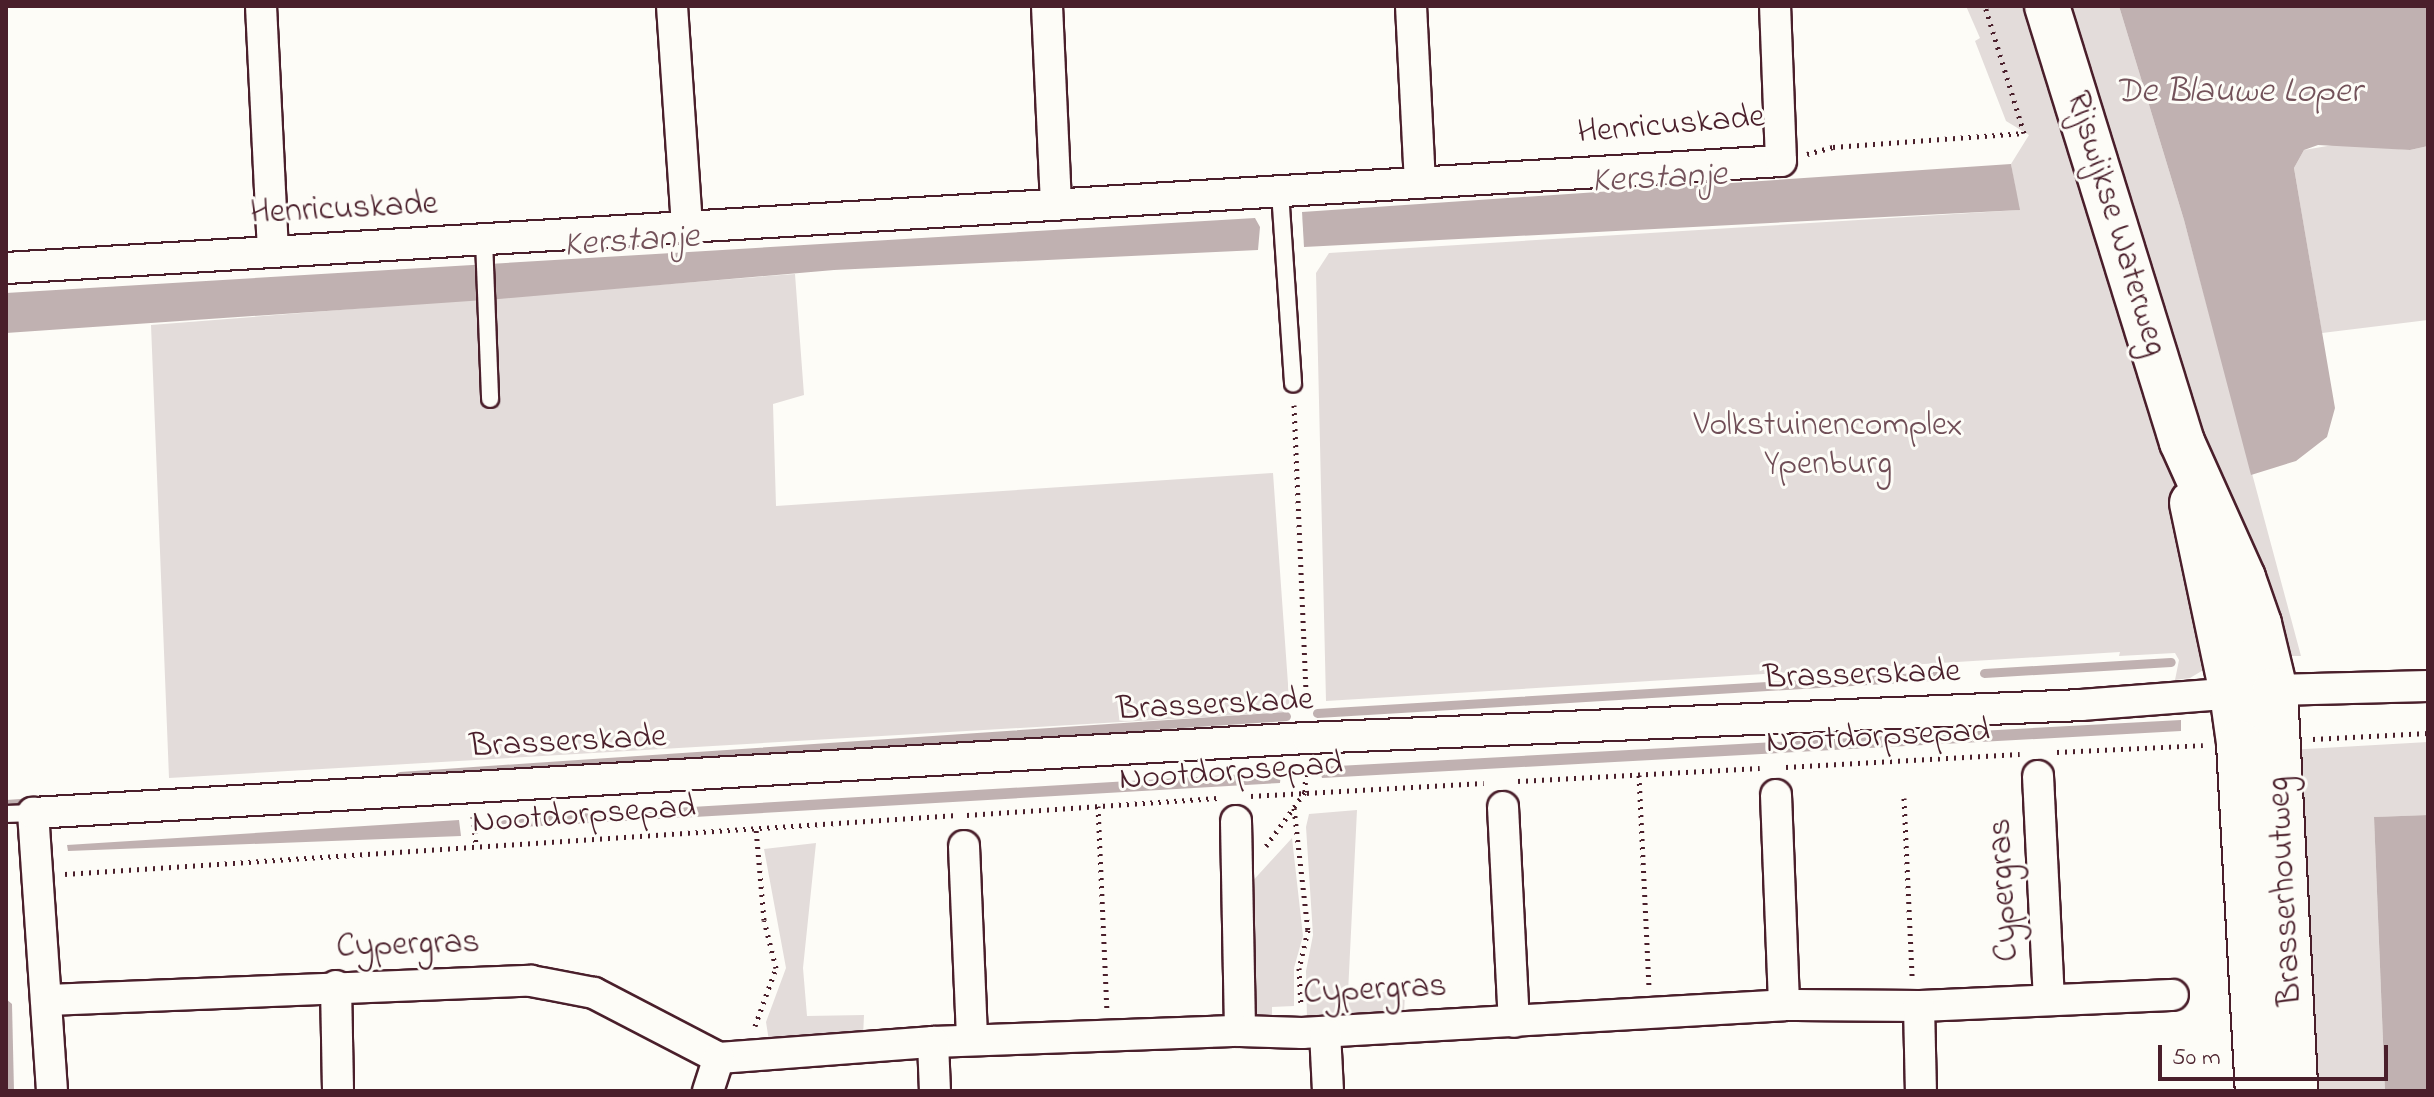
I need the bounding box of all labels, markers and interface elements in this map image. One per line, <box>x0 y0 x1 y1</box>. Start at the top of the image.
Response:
water label: De Blauwe Loper <box>2114 71 2362 115</box>
street label: Rijswijkse Waterweg <box>2055 87 2175 361</box>
street label: Henricuskade <box>1576 97 1766 155</box>
water label: Kerstanje <box>1590 154 1728 204</box>
street label: Henricuskade <box>249 185 439 235</box>
water label: Kerstanje <box>562 216 700 268</box>
park label: Volkstuinencomplex Ypenburg <box>1693 406 1963 486</box>
street label: Brasserskade <box>1763 652 1961 700</box>
street label: Brasserskade <box>1116 680 1314 732</box>
street label: Nootdorpsepad <box>1765 712 1991 764</box>
street label: Brasserskade <box>469 717 667 769</box>
street label: Nootdorpsepad <box>1118 745 1344 801</box>
street label: Brasserhoutweg <box>2260 775 2312 1007</box>
street label: Nootdorpsepad <box>471 788 697 844</box>
street label: Cypergras <box>1981 817 2029 963</box>
street label: Cypergras <box>336 923 480 969</box>
street label: Cypergras <box>1302 967 1448 1015</box>
scale bar <box>2162 1029 2392 1079</box>
text: 50 m <box>2172 1041 2221 1076</box>

